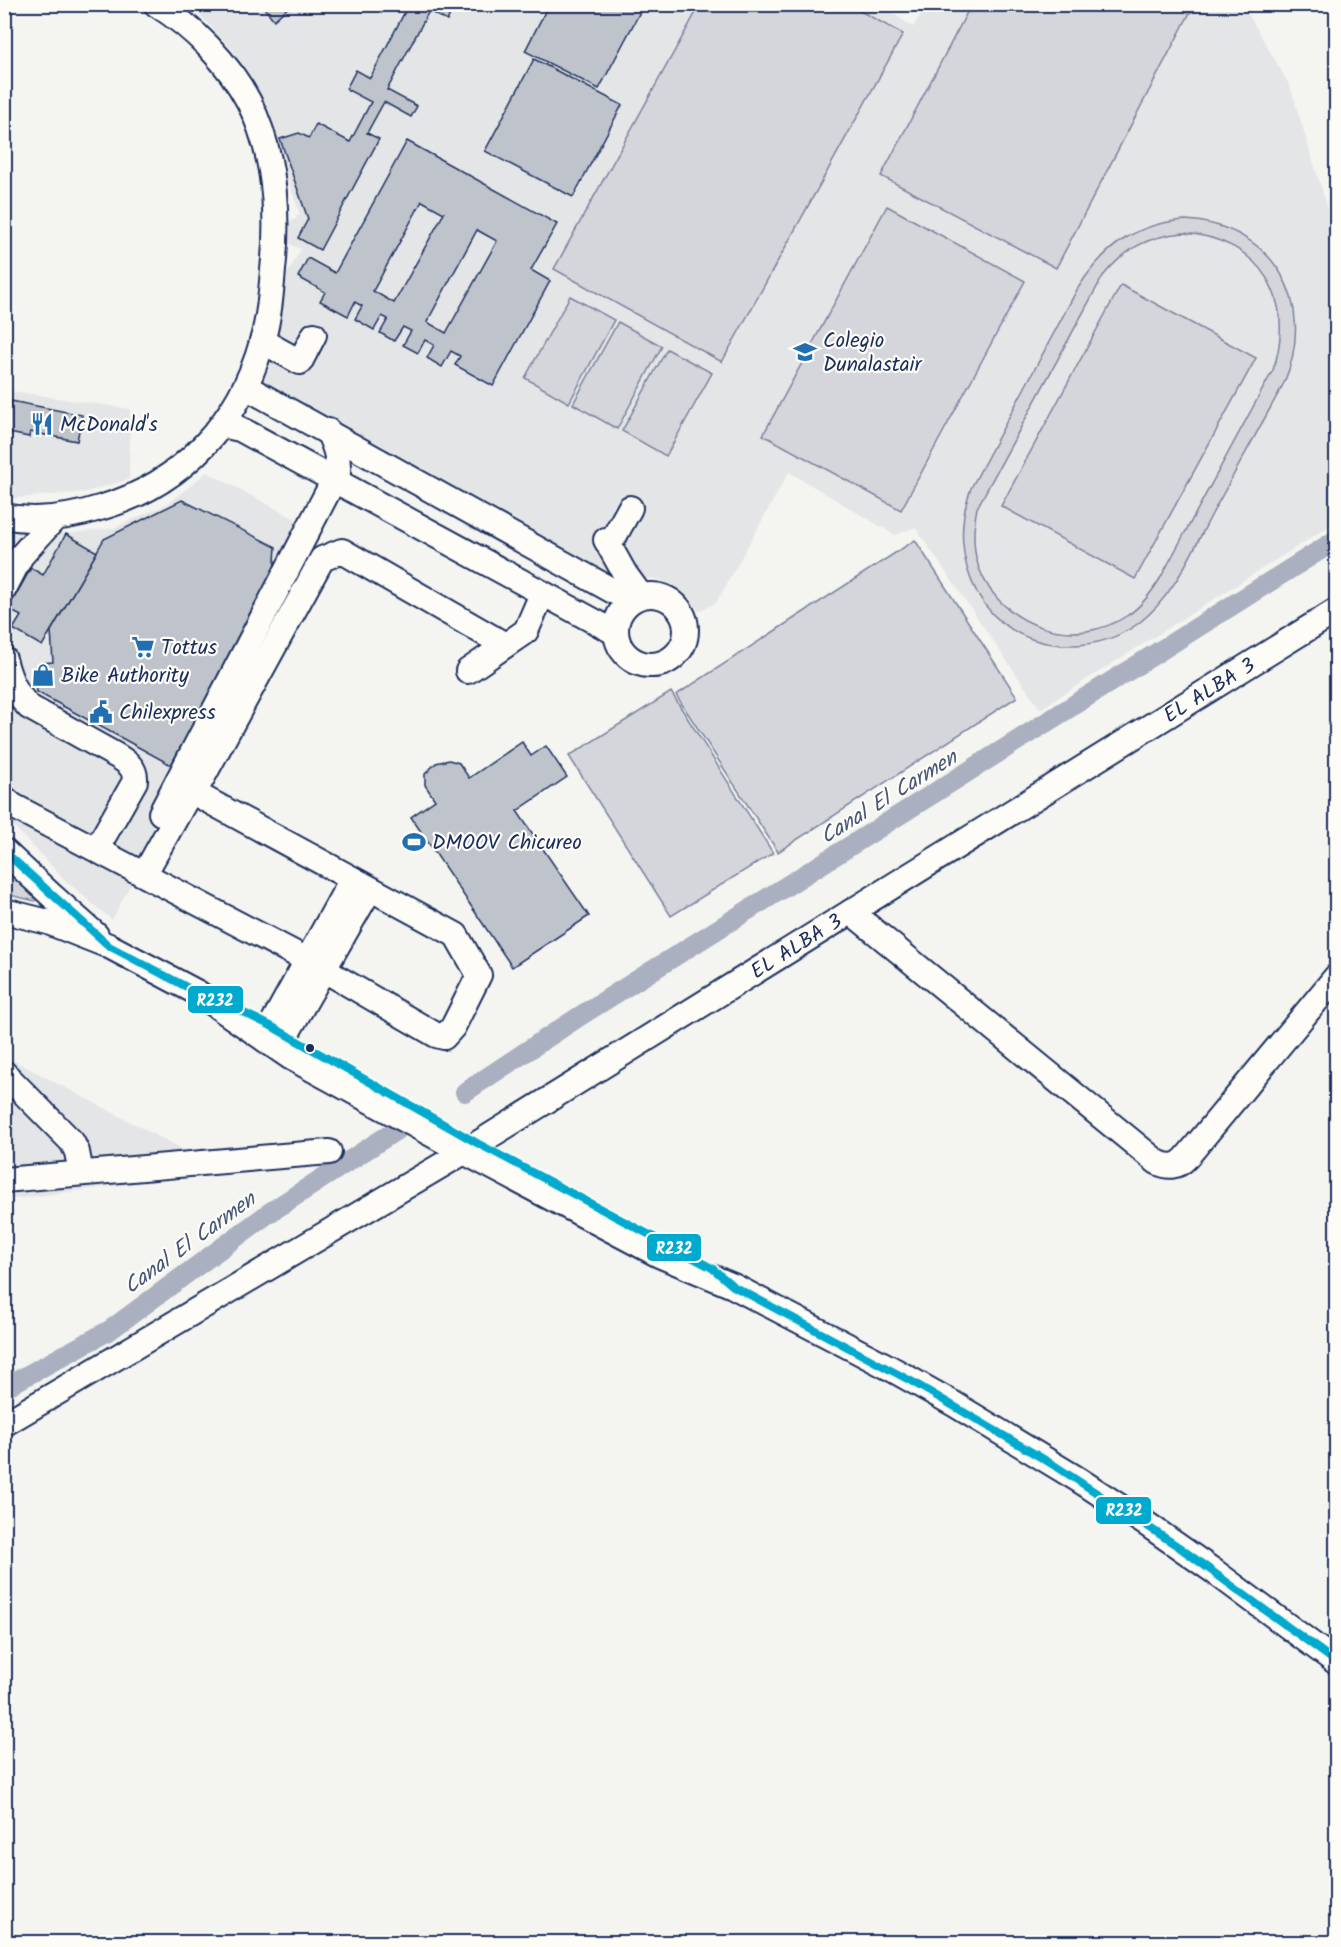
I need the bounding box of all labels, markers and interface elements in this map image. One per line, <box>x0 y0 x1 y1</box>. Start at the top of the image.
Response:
place label: Colegio Dunalastair <box>823 325 923 382</box>
school or university icon: Colegio Dunalastair <box>792 339 818 365</box>
place label: McDonald's <box>60 409 158 442</box>
restaurant icon: McDonald's <box>29 411 55 437</box>
place label: Tottus <box>161 632 217 665</box>
supermarket icon: Tottus <box>130 634 156 660</box>
street label: EL ALBA 3 <box>1157 650 1262 733</box>
place label: Bike Authority <box>61 660 189 693</box>
shop icon: Bike Authority <box>30 662 56 688</box>
place label: Chilexpress <box>119 697 216 730</box>
public building icon: Chilexpress <box>88 699 114 725</box>
water label: Canal El Carmen <box>814 741 967 854</box>
place label: DMOOV Chicureo <box>432 827 582 860</box>
sports icon: DMOOV Chicureo <box>401 829 427 855</box>
street label: EL ALBA 3 <box>744 906 849 989</box>
line badge: R232 <box>187 985 244 1014</box>
text: R232 <box>196 989 234 1014</box>
unlabelled marker <box>304 1042 316 1054</box>
water label: Canal El Carmen <box>117 1182 266 1304</box>
line badge: R232 <box>646 1233 702 1262</box>
text: R232 <box>655 1237 693 1262</box>
line badge: R232 <box>1095 1496 1152 1525</box>
text: R232 <box>1105 1499 1143 1524</box>

